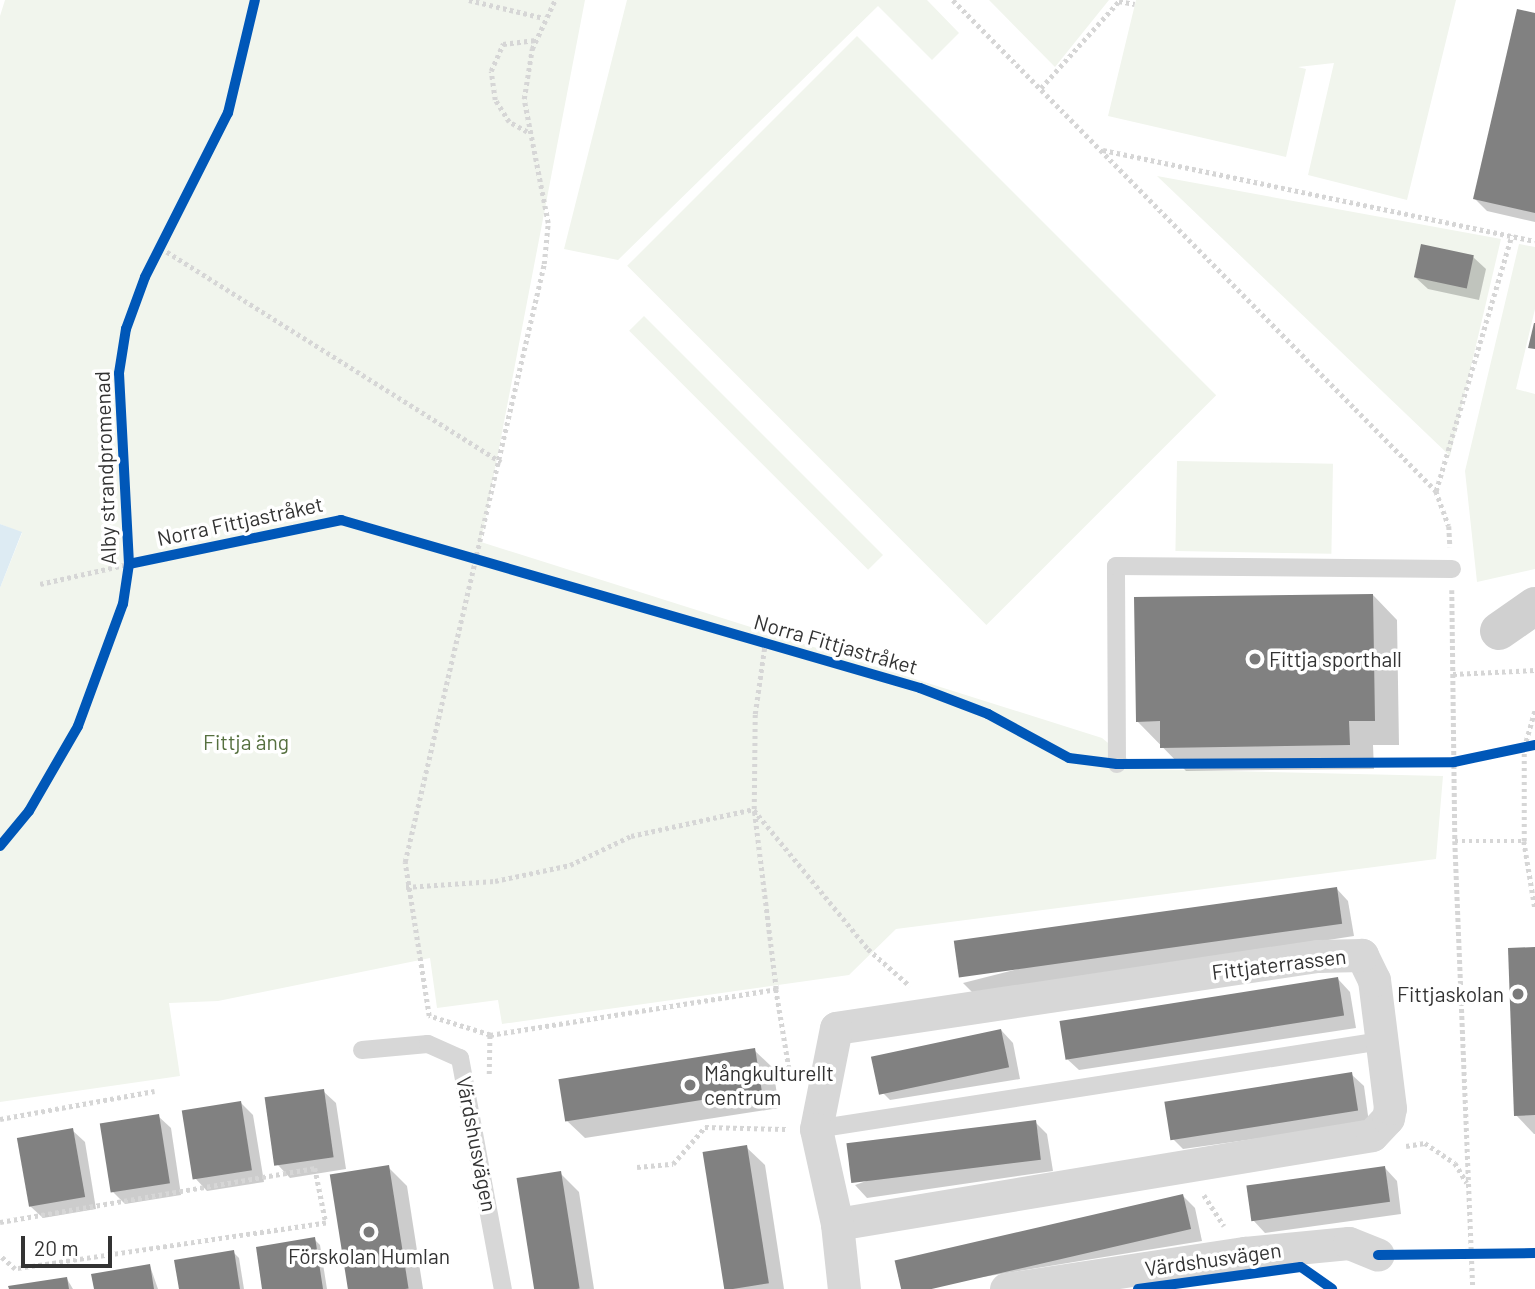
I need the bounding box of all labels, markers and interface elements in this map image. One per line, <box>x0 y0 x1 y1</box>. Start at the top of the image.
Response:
street label: Alby strandpromenad <box>89 371 121 565</box>
street label: Norra Fittjastråket <box>155 491 325 551</box>
street label: Norra Fittjastråket <box>751 609 921 679</box>
place label: Fittja sporthall <box>1269 646 1402 672</box>
marker: Fittja sporthall <box>1247 651 1263 667</box>
park label: Fittja äng <box>203 729 289 755</box>
street label: Fittjaterrassen <box>1210 943 1348 985</box>
place label: Fittjaskolan <box>1397 981 1504 1007</box>
marker: Fittjaskolan <box>1510 986 1526 1002</box>
place label: Mångkulturellt centrum <box>704 1060 834 1110</box>
street label: Värdshusvägen <box>452 1074 502 1214</box>
marker: Mångkulturellt centrum <box>682 1077 698 1093</box>
scale bar <box>24 1222 116 1266</box>
marker: Förskolan Humlan <box>361 1224 377 1240</box>
text: 20 m <box>34 1235 79 1260</box>
street label: Värdshusvägen <box>1143 1237 1283 1281</box>
place label: Förskolan Humlan <box>288 1243 450 1269</box>

